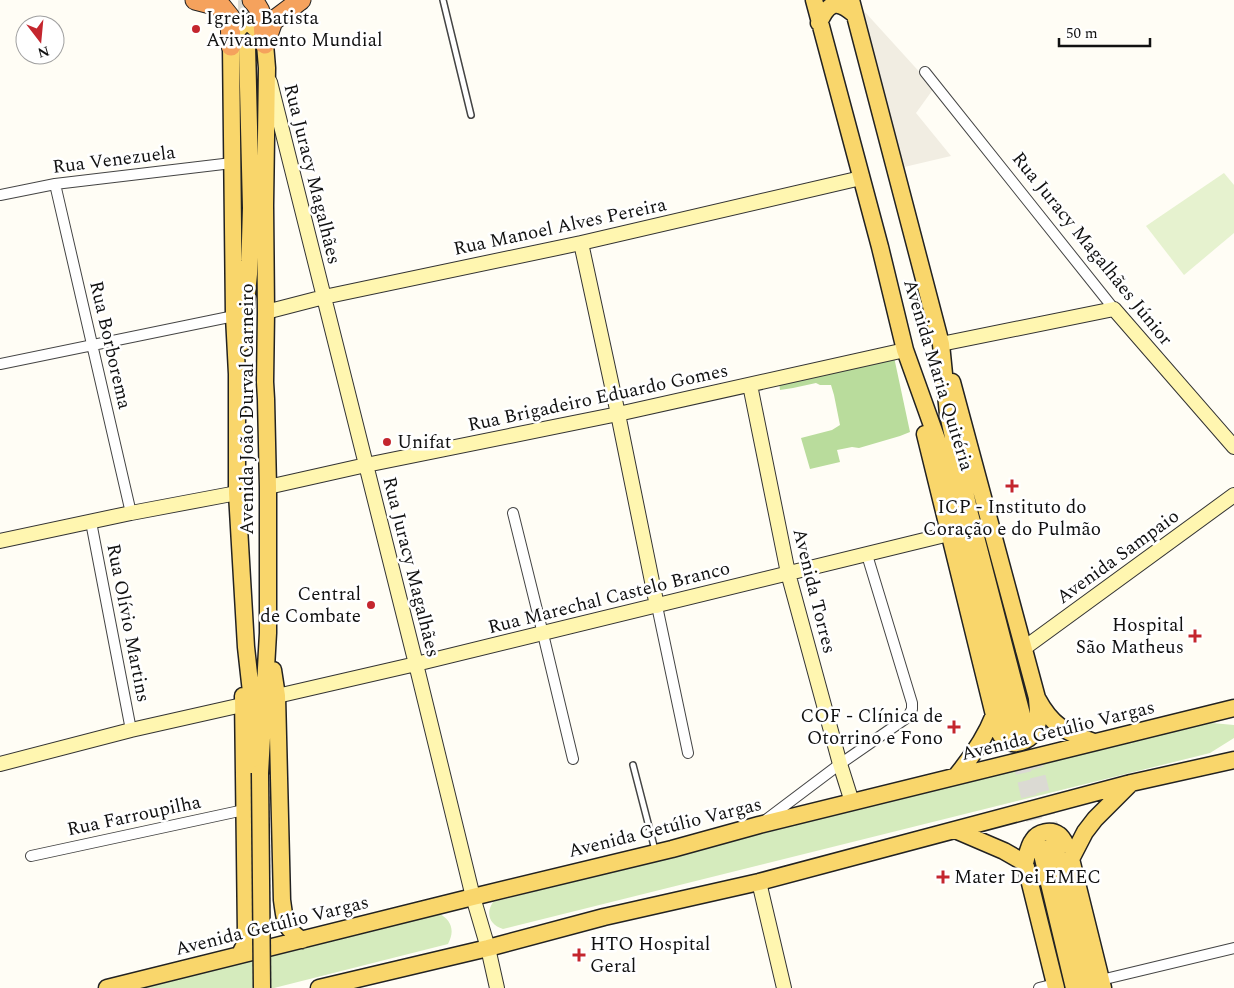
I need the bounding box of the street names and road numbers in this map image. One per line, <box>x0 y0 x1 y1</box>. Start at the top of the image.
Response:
street label: Rua Juracy Magalhães <box>276 81 348 267</box>
street label: Rua Venezuela <box>51 138 178 182</box>
street label: Rua Juracy Magalhães Júnior <box>1004 146 1180 353</box>
street label: Rua Manoel Alves Pereira <box>451 190 670 264</box>
street label: Avenida Maria Quitéria <box>895 276 981 475</box>
street label: Rua Borborema <box>81 278 139 413</box>
street label: Avenida João Durval Carneiro <box>233 283 262 535</box>
street label: Rua Brigadeiro Eduardo Gomes <box>465 356 731 440</box>
street label: Rua Juracy Magalhães <box>375 474 447 660</box>
street label: Avenida Sampaio <box>1050 502 1186 612</box>
street label: Avenida Torres <box>784 525 844 657</box>
street label: Rua Olívio Martins <box>98 541 158 705</box>
street label: Rua Marechal Castelo Branco <box>485 554 733 642</box>
street label: Avenida Getúlio Vargas <box>958 693 1158 769</box>
street label: Rua Farroupilha <box>64 787 204 844</box>
street label: Avenida Getúlio Vargas <box>565 790 765 866</box>
street label: Avenida Getúlio Vargas <box>172 888 372 964</box>

